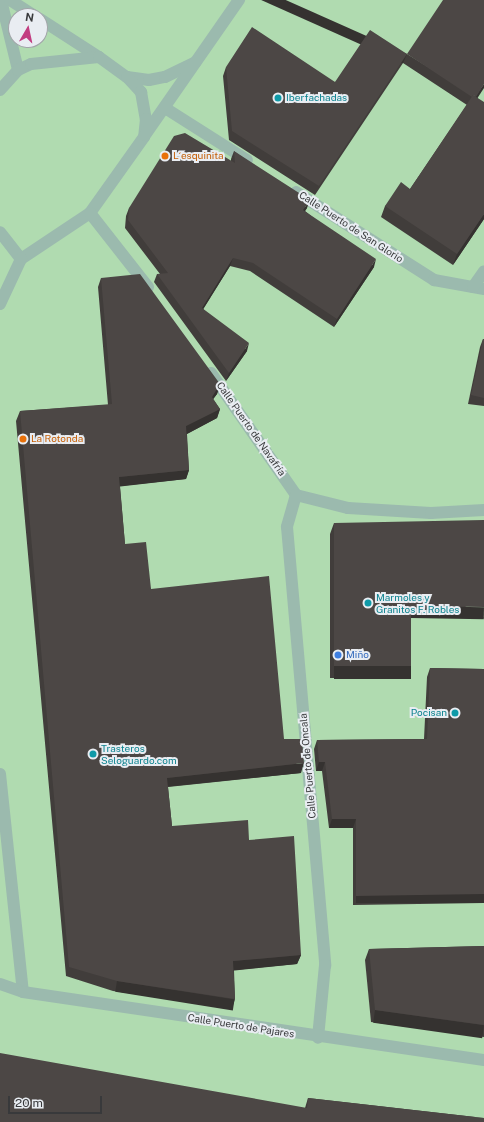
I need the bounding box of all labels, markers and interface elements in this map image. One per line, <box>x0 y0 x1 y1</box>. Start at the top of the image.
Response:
north arrow <box>8 8 48 48</box>
text: N <box>25 11 35 24</box>
place label: Iberfachadas <box>286 92 347 104</box>
marker: Iberfachadas <box>273 93 283 103</box>
place label: L´esquinita <box>173 150 224 162</box>
marker: L´esquinita <box>160 151 170 161</box>
street label: Calle Puerto de San Glorio <box>297 189 405 265</box>
street label: Calle Puerto de Navafría <box>214 379 288 479</box>
place label: La Rotonda <box>31 433 83 445</box>
marker: La Rotonda <box>18 434 28 444</box>
place label: Marmoles y Granitos F. Robles <box>376 591 459 614</box>
marker: Marmoles y Granitos F. Robles <box>363 598 373 608</box>
place label: Miño <box>346 649 369 661</box>
marker: Miño <box>333 650 343 660</box>
place label: Pocisan <box>411 707 447 719</box>
marker: Pocisan <box>450 708 460 718</box>
street label: Calle Puerto de Oncala <box>297 713 319 819</box>
place label: Trasteros Seloguardo.com <box>101 742 177 766</box>
marker: Trasteros Seloguardo.com <box>88 749 98 759</box>
street label: Calle Puerto de Pajares <box>187 1012 295 1040</box>
scale bar <box>10 1088 104 1114</box>
text: 20 m <box>15 1096 43 1110</box>

